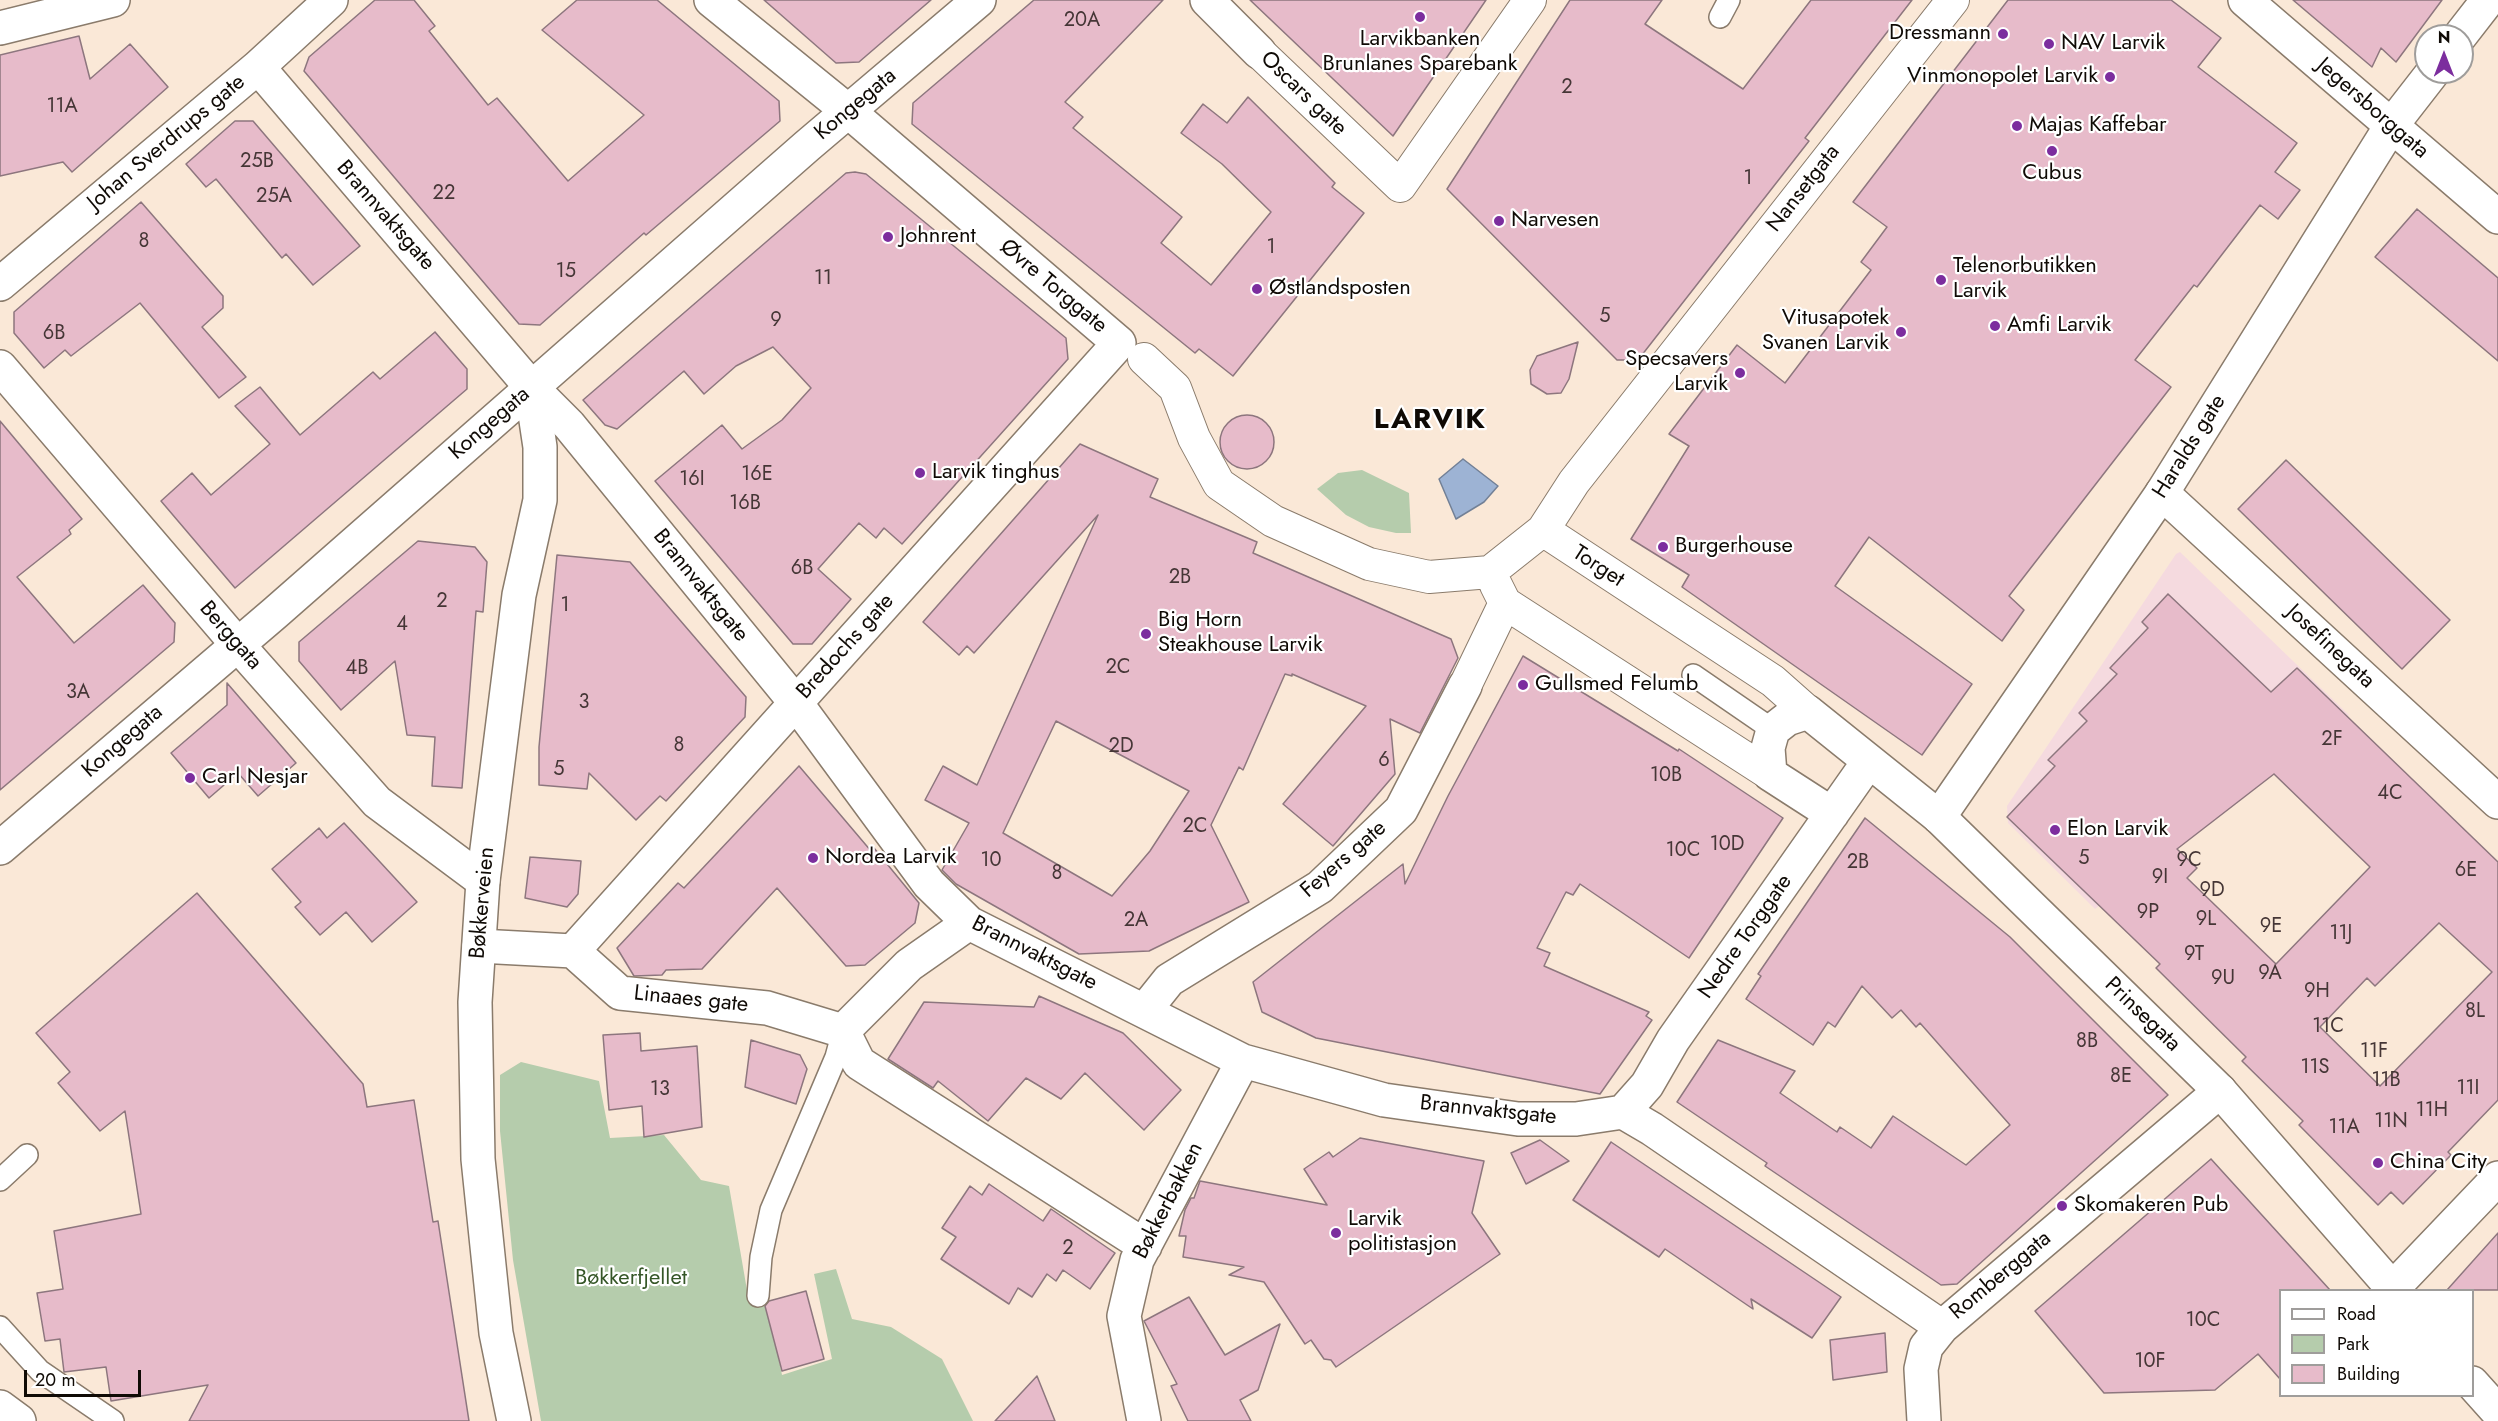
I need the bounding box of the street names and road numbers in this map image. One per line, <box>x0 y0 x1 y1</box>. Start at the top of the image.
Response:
street label: Oscars gate <box>1254 46 1352 142</box>
street label: Jegersborggata <box>2310 53 2434 165</box>
street label: Kongegata <box>810 63 902 147</box>
street label: Johan Sverdrups gate <box>83 69 251 217</box>
street label: Nansetgata <box>1762 140 1846 238</box>
street label: Brannvaktsgate <box>330 156 440 276</box>
street label: Øvre Torggate <box>994 234 1112 340</box>
street label: Kongegata <box>444 382 536 466</box>
street label: Haralds gate <box>2148 390 2232 504</box>
street label: Brannvaktsgate <box>647 524 753 648</box>
street label: Torget <box>1567 541 1629 593</box>
street label: Bredochs gate <box>792 589 900 705</box>
street label: Berggata <box>193 596 267 676</box>
street label: Josefinegata <box>2280 599 2380 695</box>
street label: Kongegata <box>77 700 169 784</box>
street label: Feyers gate <box>1296 816 1392 904</box>
street label: Bøkkerveien <box>465 846 501 960</box>
street label: Nedre Torggate <box>1693 870 1799 1004</box>
street label: Brannvaktsgate <box>967 911 1101 997</box>
street label: Prinsegata <box>2098 972 2186 1058</box>
street label: Linaaes gate <box>633 981 749 1019</box>
street label: Brannvaktsgate <box>1418 1091 1558 1131</box>
street label: Bøkkerbakken <box>1128 1138 1210 1264</box>
street label: Romberggata <box>1945 1226 2057 1326</box>

